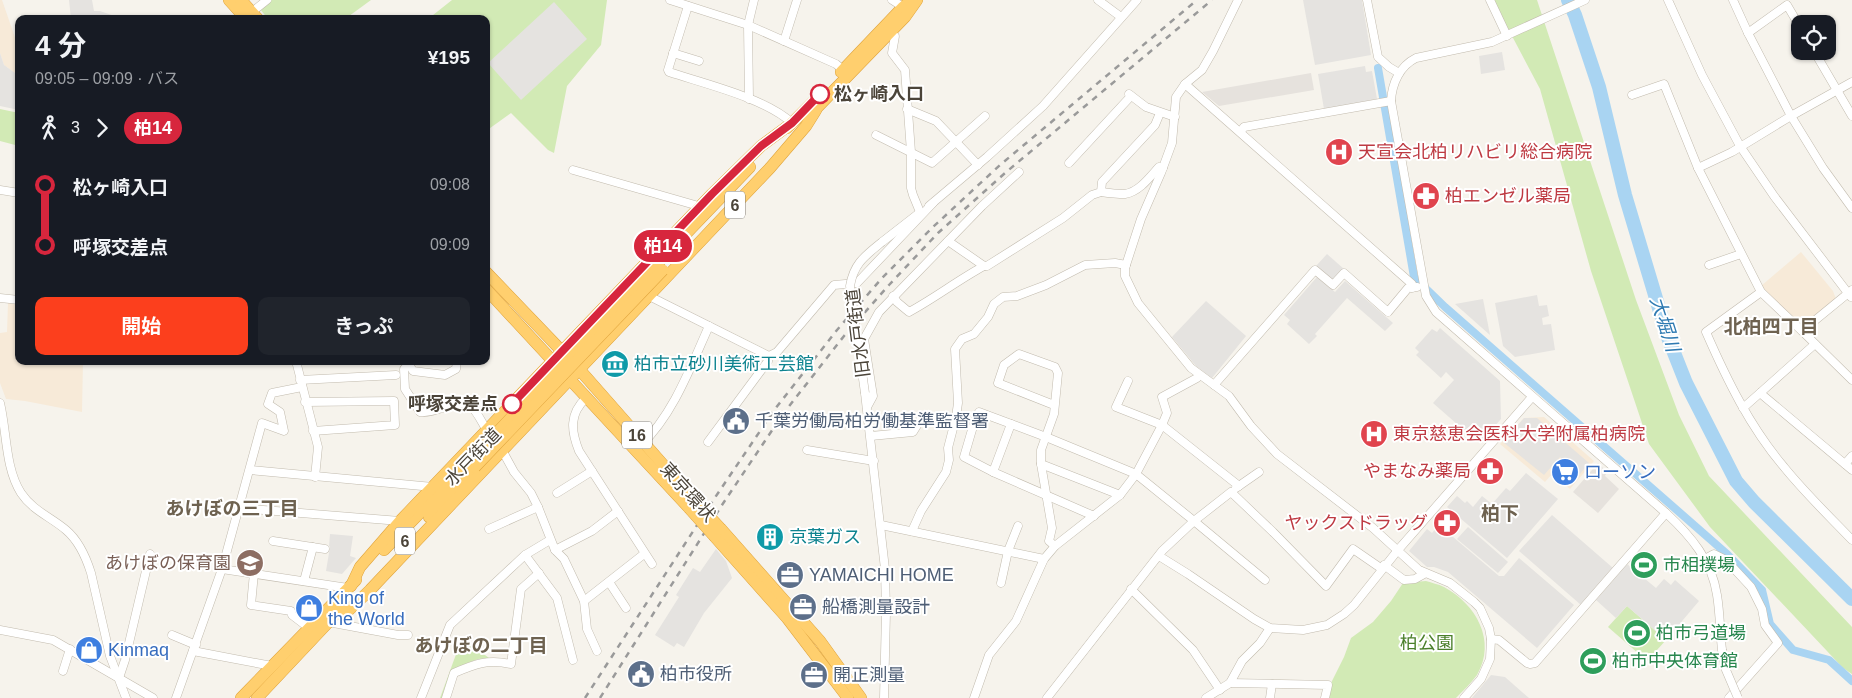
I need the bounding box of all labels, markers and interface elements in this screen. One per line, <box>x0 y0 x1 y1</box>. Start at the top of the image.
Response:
map controls <box>1791 15 1836 60</box>
button: locate <box>1791 15 1836 60</box>
text: 4 分 <box>35 30 86 61</box>
text: ¥195 <box>428 47 470 68</box>
text: 09:05 – 09:09 · バス <box>35 70 179 87</box>
marker: 松ヶ崎入口 <box>810 84 830 104</box>
place label: 松ヶ崎入口 <box>834 84 924 104</box>
icon: walk <box>35 114 63 142</box>
icon: forward <box>88 114 116 142</box>
text: 柏14 <box>134 118 172 138</box>
text: 3 <box>71 119 80 136</box>
hospital icon: 天宣会北柏リハビリ総合病院 <box>1324 137 1354 167</box>
place label: 天宣会北柏リハビリ総合病院 <box>1358 142 1592 162</box>
text: 09:08 <box>430 176 470 193</box>
text: 松ヶ崎入口 <box>73 177 168 198</box>
pharmacy icon: 柏エンゼル薬局 <box>1411 181 1441 211</box>
place label: 柏エンゼル薬局 <box>1445 186 1571 206</box>
road number: 6 <box>725 192 745 218</box>
line badge: 柏14 <box>634 230 692 262</box>
text: 09:09 <box>430 236 470 253</box>
text: 柏14 <box>644 236 682 256</box>
text: 呼塚交差点 <box>73 237 168 258</box>
street label: 旧水戸街道 <box>843 287 873 379</box>
water label: 大堀川 <box>1646 294 1684 356</box>
button: 開始 <box>35 297 248 355</box>
button: きっぷ <box>258 297 470 355</box>
district label: 北柏四丁目 <box>1723 316 1819 337</box>
museum icon: 柏市立砂川美術工芸館 <box>600 349 630 379</box>
place label: 柏市立砂川美術工芸館 <box>634 354 814 374</box>
place label: 呼塚交差点 <box>408 394 498 414</box>
marker: 呼塚交差点 <box>502 394 522 414</box>
public building icon: 千葉労働局柏労働基準監督署 <box>721 406 751 436</box>
place label: 千葉労働局柏労働基準監督署 <box>755 411 989 431</box>
hospital icon: 東京慈恵会医科大学附属柏病院 <box>1359 419 1389 449</box>
road number: 16 <box>622 422 652 448</box>
street label: 水戸街道 <box>441 424 505 490</box>
place label: 東京慈恵会医科大学附属柏病院 <box>1393 424 1645 444</box>
pharmacy icon: やまなみ薬局 <box>1475 456 1505 486</box>
supermarket icon: ローソン <box>1550 457 1580 487</box>
street label: 東京環状 <box>656 459 720 525</box>
place label: やまなみ薬局 <box>1363 461 1471 481</box>
place label: ローソン <box>1584 462 1656 482</box>
district label: あけぼの三丁目 <box>165 498 299 519</box>
district label: 柏下 <box>1481 503 1519 524</box>
pharmacy icon: ヤックスドラッグ <box>1432 508 1462 538</box>
place label: ヤックスドラッグ <box>1285 513 1428 533</box>
building icon: 京葉ガス <box>755 522 785 552</box>
place label: 京葉ガス <box>789 527 861 547</box>
road number: 6 <box>395 528 415 554</box>
school or university icon: あけぼの保育園 <box>235 548 265 578</box>
sports icon: 市相撲場 <box>1629 550 1659 580</box>
place label: あけぼの保育園 <box>105 553 231 573</box>
place label: 市相撲場 <box>1663 555 1735 575</box>
office icon: YAMAICHI HOME <box>775 560 805 590</box>
place label: YAMAICHI HOME <box>809 565 954 585</box>
place label: King of the World <box>328 588 405 629</box>
office icon: 船橋測量設計 <box>788 592 818 622</box>
shop icon: King of the World <box>294 593 324 623</box>
place label: 船橋測量設計 <box>822 597 930 617</box>
sports icon: 柏市弓道場 <box>1622 618 1652 648</box>
place label: 柏市弓道場 <box>1656 623 1746 643</box>
park label: 柏公園 <box>1400 633 1454 653</box>
shop icon: Kinmaq <box>74 635 104 665</box>
district label: あけぼの二丁目 <box>414 635 548 656</box>
place label: Kinmaq <box>108 640 169 660</box>
sports icon: 柏市中央体育館 <box>1578 646 1608 676</box>
place label: 柏市中央体育館 <box>1612 651 1738 671</box>
public building icon: 柏市役所 <box>626 659 656 689</box>
office icon: 開正測量 <box>799 660 829 690</box>
place label: 柏市役所 <box>660 664 732 684</box>
place label: 開正測量 <box>833 665 905 685</box>

